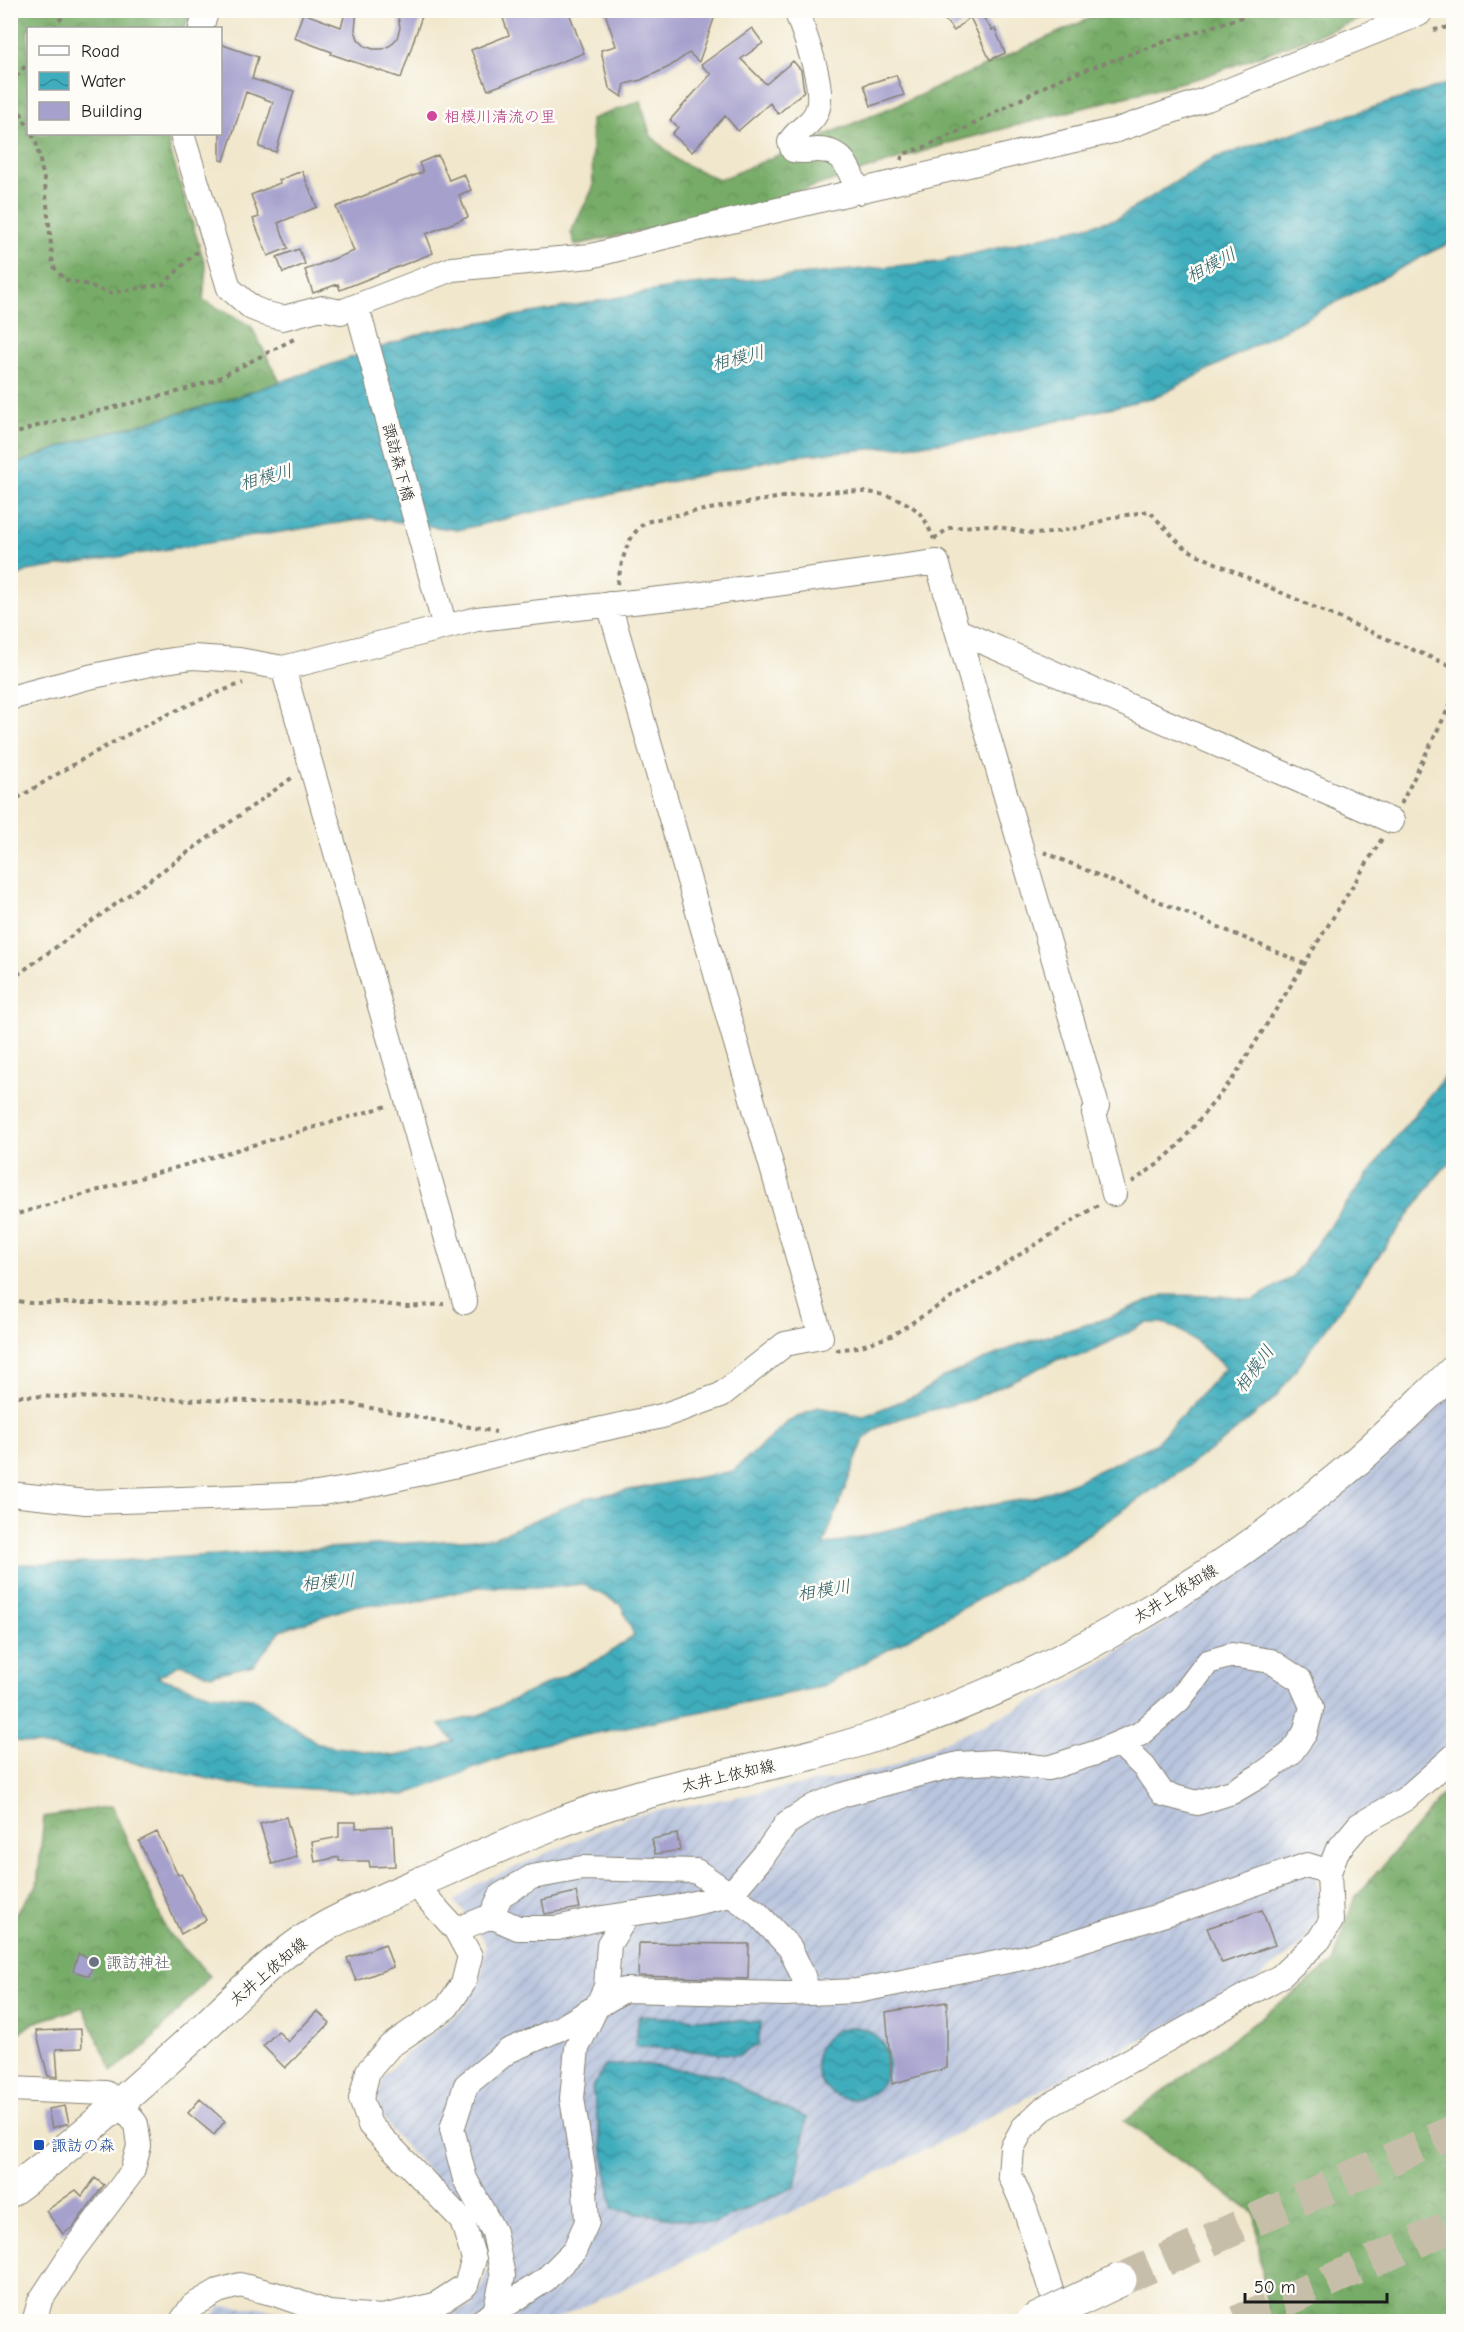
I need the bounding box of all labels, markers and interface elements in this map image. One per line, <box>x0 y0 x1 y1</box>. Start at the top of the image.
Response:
legend <box>27 27 222 135</box>
text: Road <box>81 41 120 62</box>
text: Water <box>81 71 126 92</box>
text: Building <box>81 101 143 122</box>
place label: 相模川清流の里 <box>444 108 556 126</box>
marker: 相模川清流の里 <box>425 109 439 123</box>
water label: 相模川 <box>1182 243 1240 287</box>
water label: 相模川 <box>709 342 767 375</box>
street label: 諏訪森下橋 <box>379 421 417 503</box>
water label: 相模川 <box>237 460 295 495</box>
water label: 相模川 <box>1230 1341 1279 1397</box>
street label: 太井上依知線 <box>1130 1561 1221 1627</box>
water label: 相模川 <box>300 1570 356 1595</box>
water label: 相模川 <box>796 1576 852 1605</box>
street label: 太井上依知線 <box>679 1756 777 1796</box>
street label: 太井上依知線 <box>226 1934 311 2010</box>
place label: 諏訪神社 <box>106 1954 170 1972</box>
marker: 諏訪神社 <box>87 1955 101 1969</box>
place label: 諏訪の森 <box>51 2137 115 2155</box>
marker: 諏訪の森 <box>32 2138 46 2152</box>
scale bar <box>1245 2266 1388 2304</box>
text: 50 m <box>1254 2277 1296 2298</box>

